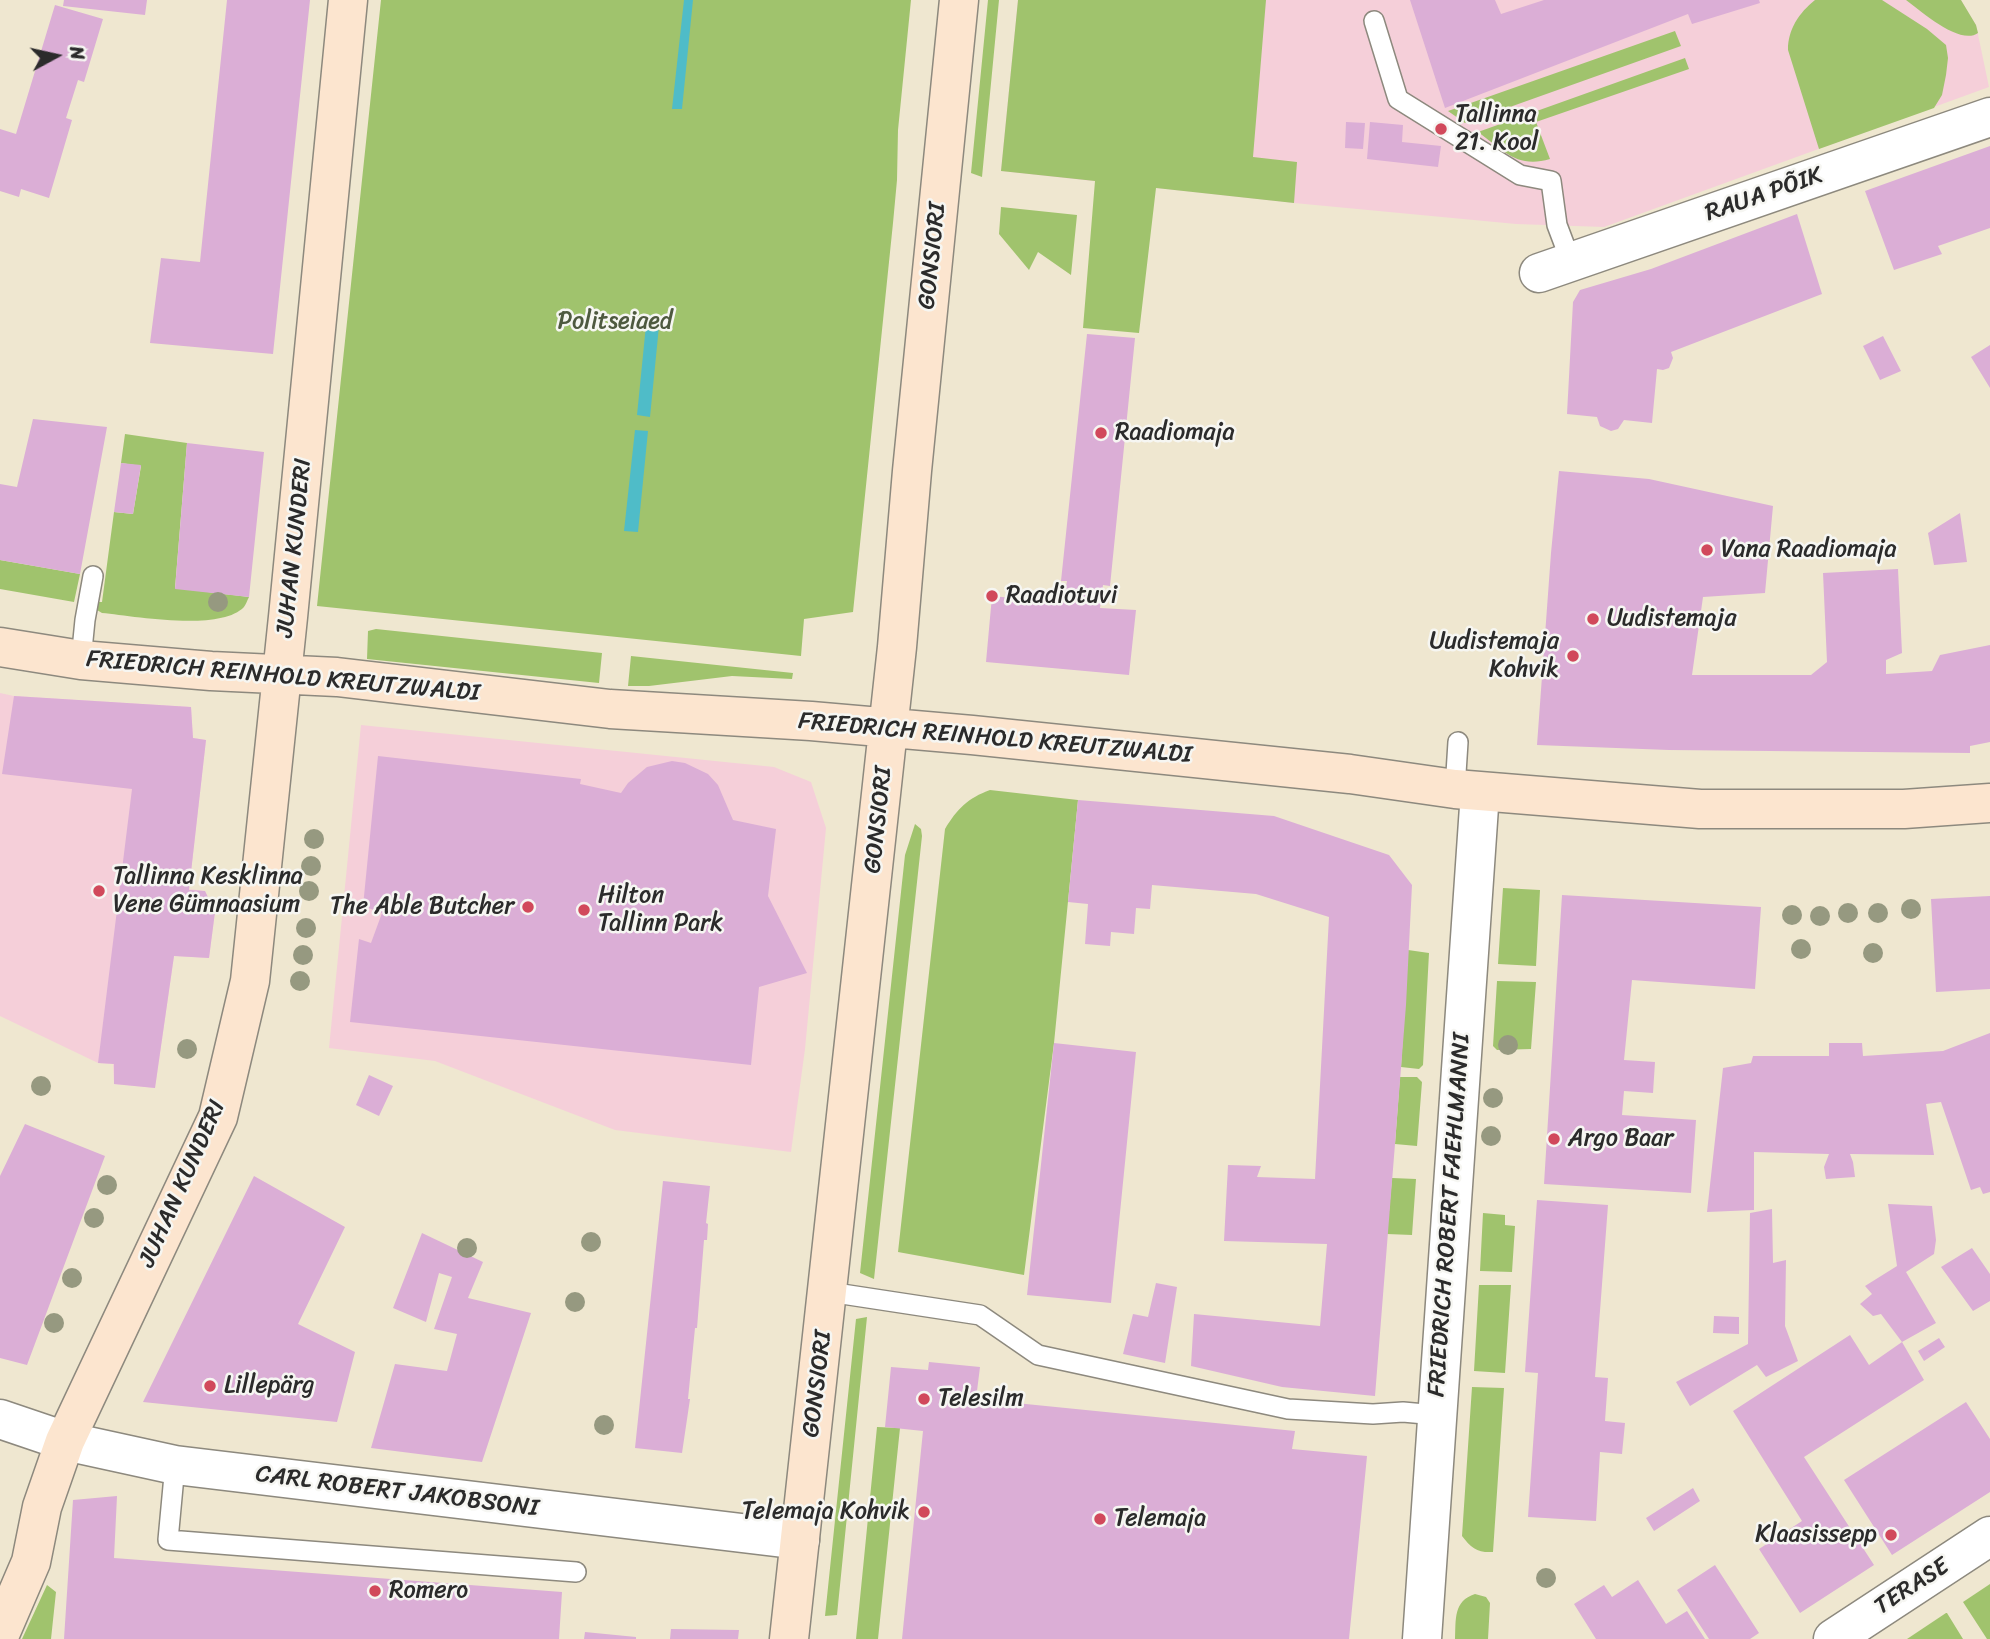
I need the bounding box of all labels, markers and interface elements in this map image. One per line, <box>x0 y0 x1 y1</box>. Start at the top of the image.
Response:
north arrow <box>21 21 91 91</box>
text: N <box>60 44 95 62</box>
place label: Tallinna 21. Kool <box>1455 101 1538 157</box>
marker: Tallinna 21. Kool <box>1433 121 1449 137</box>
street label: RAUA PÕIK <box>1702 162 1826 228</box>
street label: GONSIORI <box>913 201 953 311</box>
park label: Politseiaed <box>557 308 673 336</box>
place label: Raadiomaja <box>1115 419 1235 447</box>
marker: Raadiomaja <box>1093 425 1109 441</box>
street label: JUHAN KUNDERI <box>271 457 319 639</box>
place label: Vana Raadiomaja <box>1721 536 1897 564</box>
marker: Vana Raadiomaja <box>1699 542 1715 558</box>
place label: Raadiotuvi <box>1006 582 1117 610</box>
marker: Raadiotuvi <box>984 588 1000 604</box>
place label: Uudistemaja <box>1607 605 1736 633</box>
marker: Uudistemaja <box>1585 611 1601 627</box>
place label: Uudistemaja Kohvik <box>1430 628 1559 684</box>
street label: FRIEDRICH REINHOLD KREUTZWALDI <box>85 645 481 709</box>
marker: Uudistemaja Kohvik <box>1565 648 1581 664</box>
street label: FRIEDRICH REINHOLD KREUTZWALDI <box>797 707 1193 771</box>
street label: GONSIORI <box>859 765 899 875</box>
place label: Tallinna Kesklinna Vene Gümnaasium <box>113 863 303 919</box>
place label: Hilton Tallinn Park <box>598 882 723 938</box>
marker: Tallinna Kesklinna Vene Gümnaasium <box>91 883 107 899</box>
place label: The Able Butcher <box>330 893 514 921</box>
marker: The Able Butcher <box>520 899 536 915</box>
marker: Hilton Tallinn Park <box>576 902 592 918</box>
street label: FRIEDRICH ROBERT FAEHLMANNI <box>1423 1032 1477 1398</box>
street label: JUHAN KUNDERI <box>133 1096 233 1272</box>
place label: Argo Baar <box>1568 1125 1673 1153</box>
marker: Argo Baar <box>1546 1131 1562 1147</box>
street label: GONSIORI <box>797 1329 839 1439</box>
place label: Lillepärg <box>224 1372 314 1400</box>
marker: Lillepärg <box>202 1378 218 1394</box>
place label: Telesilm <box>938 1385 1024 1413</box>
marker: Telesilm <box>916 1391 932 1407</box>
street label: CARL ROBERT JAKOBSONI <box>254 1460 540 1524</box>
place label: Telemaja Kohvik <box>742 1498 910 1526</box>
marker: Telemaja Kohvik <box>916 1504 932 1520</box>
place label: Telemaja <box>1114 1505 1206 1533</box>
marker: Telemaja <box>1092 1511 1108 1527</box>
place label: Klaasissepp <box>1755 1521 1877 1549</box>
marker: Klaasissepp <box>1883 1527 1899 1543</box>
street label: TERASE <box>1869 1552 1955 1622</box>
place label: Romero <box>389 1577 468 1605</box>
marker: Romero <box>367 1583 383 1599</box>

